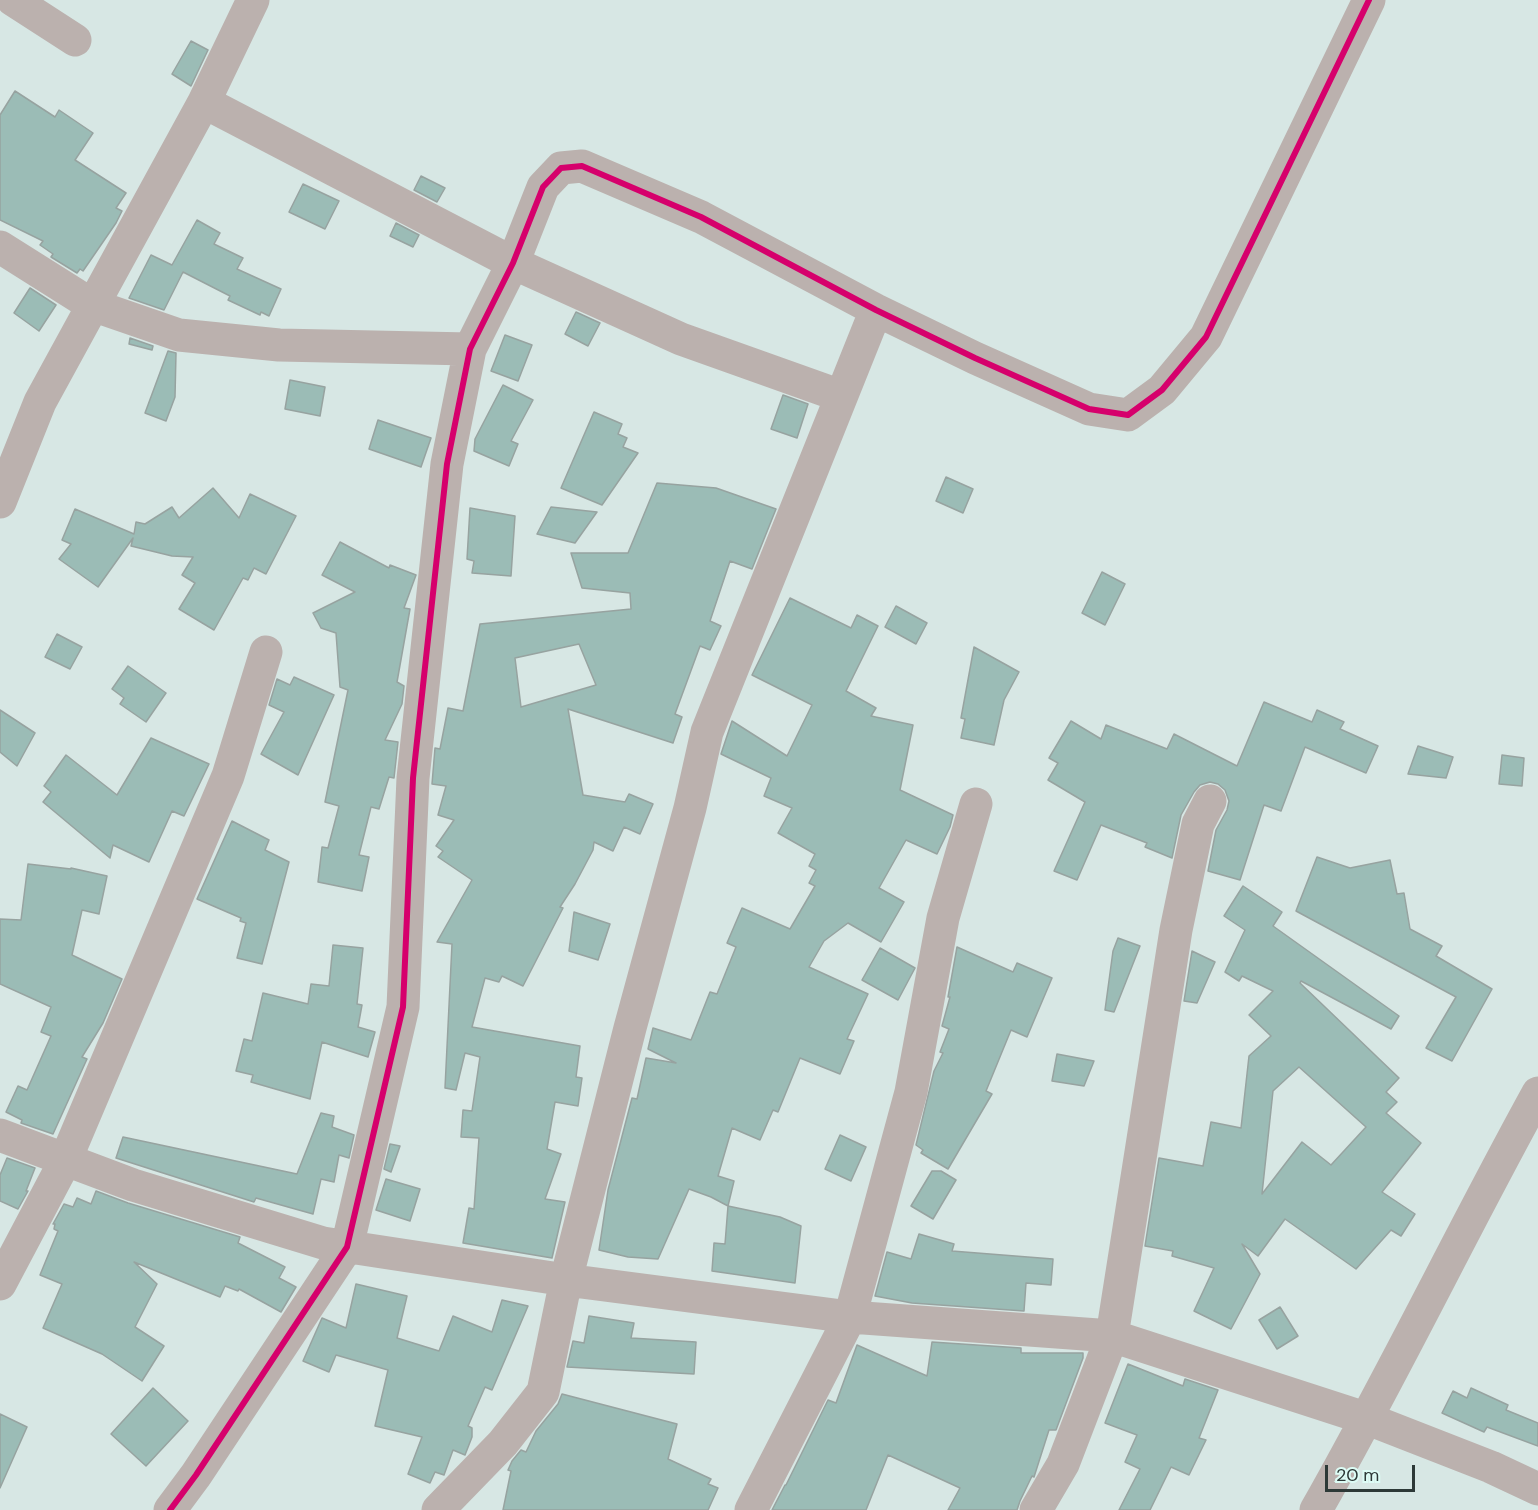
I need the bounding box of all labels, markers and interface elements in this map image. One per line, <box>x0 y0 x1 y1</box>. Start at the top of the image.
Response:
scale bar <box>1328 1453 1418 1491</box>
text: 20 m <box>1336 1463 1379 1487</box>

